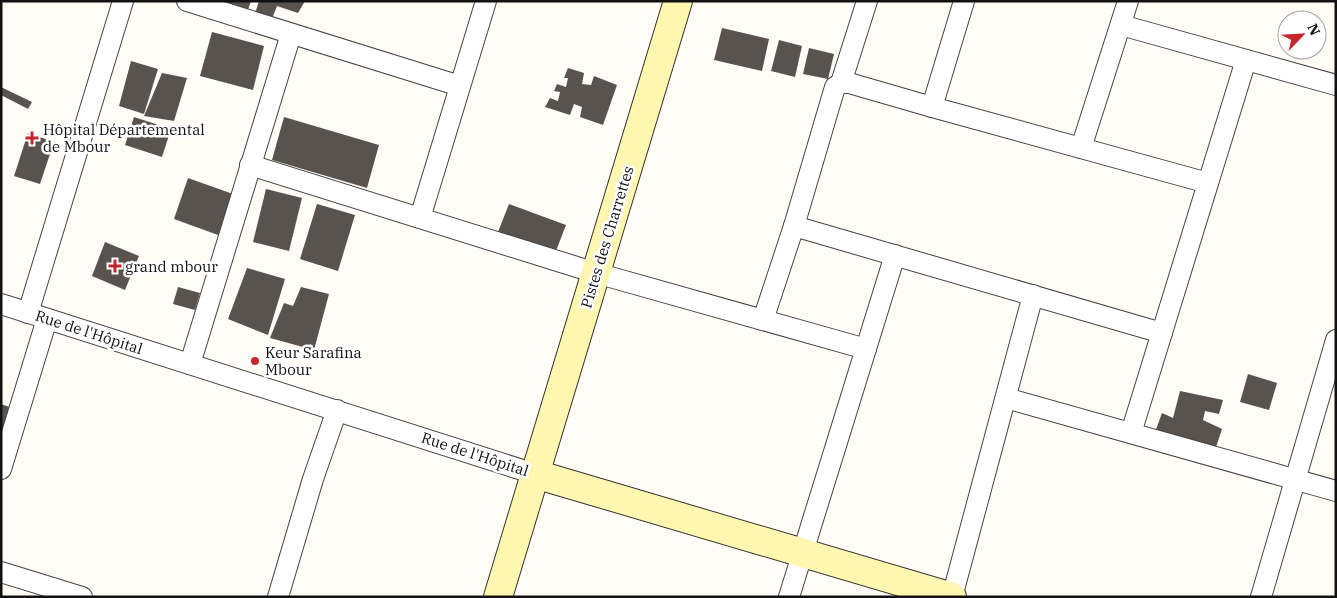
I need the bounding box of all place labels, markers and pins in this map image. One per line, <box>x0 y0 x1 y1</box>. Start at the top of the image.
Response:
place label: Hôpital Départemental de Mbour <box>43 120 205 156</box>
marker: Hôpital Départemental de Mbour <box>25 131 39 145</box>
place label: grand mbour <box>125 257 218 276</box>
marker: grand mbour <box>109 260 121 272</box>
place label: Keur Sarafina Mbour <box>265 343 362 379</box>
marker: Keur Sarafina Mbour <box>249 355 261 367</box>

